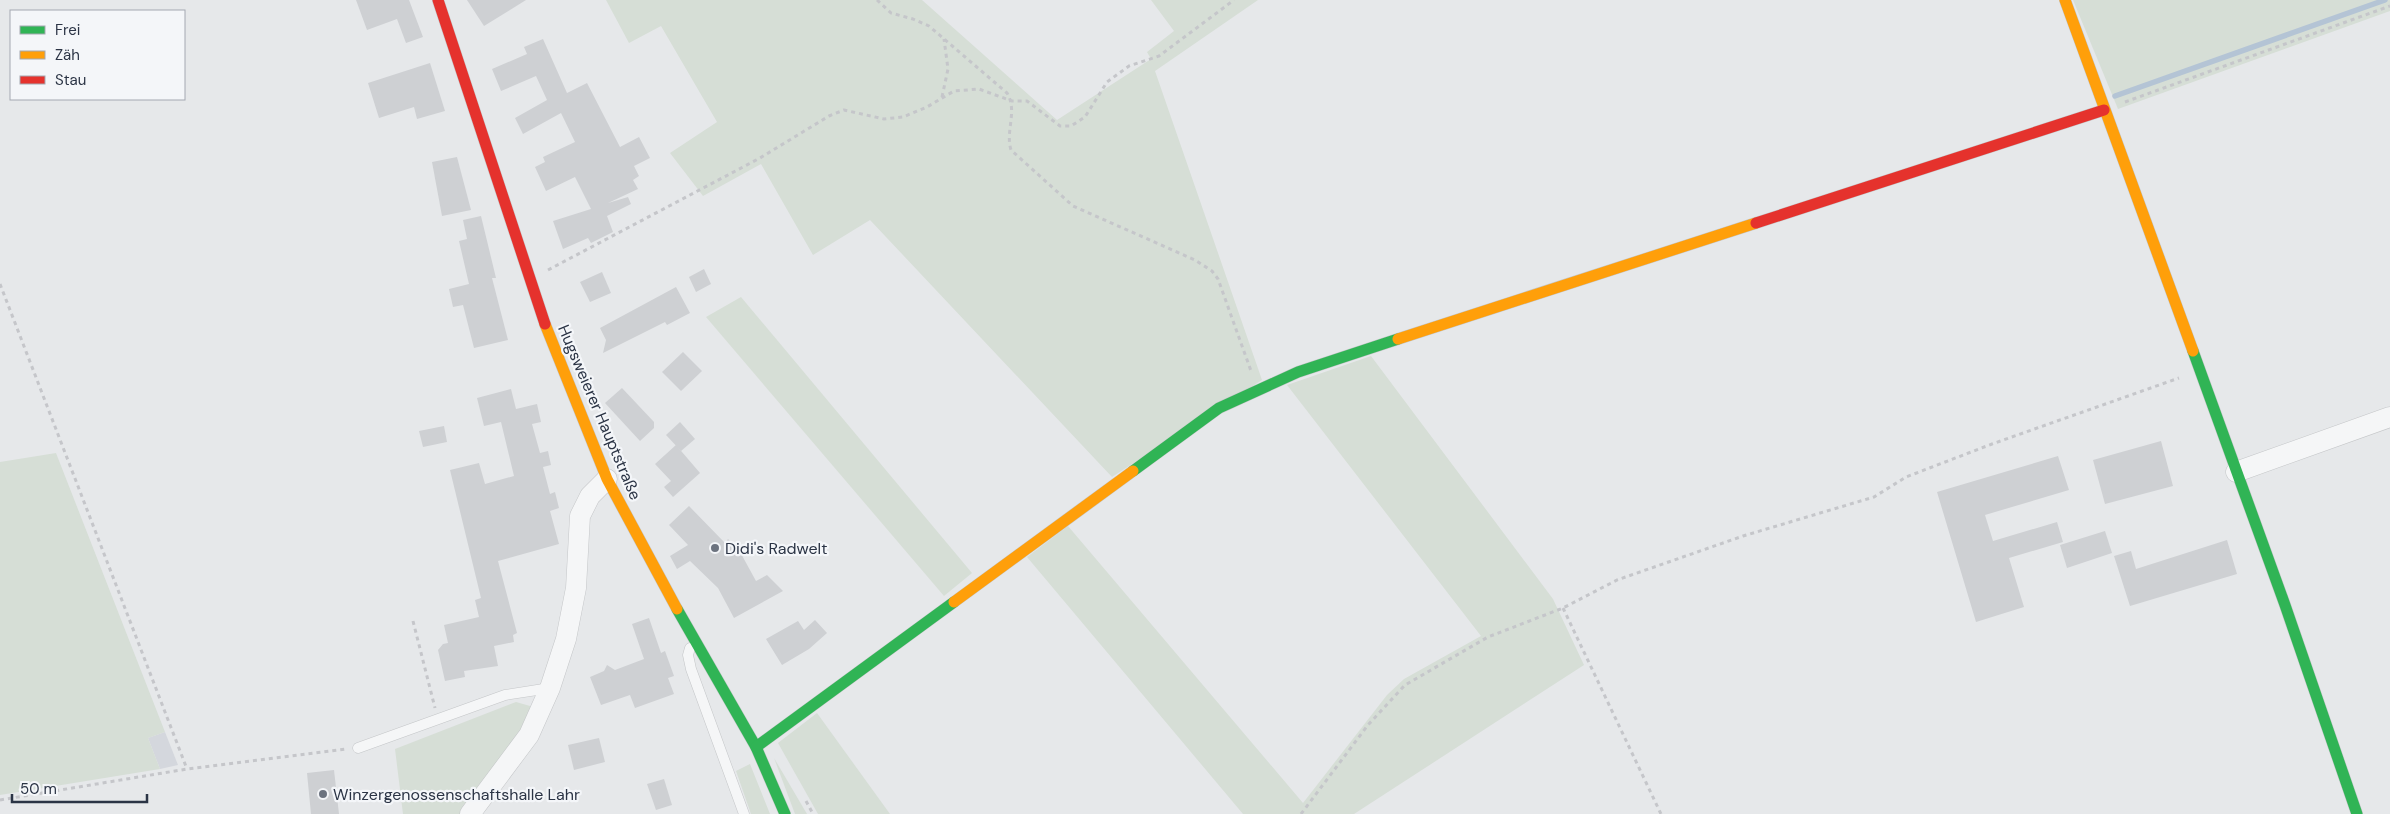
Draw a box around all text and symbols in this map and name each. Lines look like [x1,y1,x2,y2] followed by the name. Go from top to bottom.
[10,10,185,100] legend
[55,20,80,40] text: Frei
[55,45,80,65] text: Zäh
[55,70,86,90] text: Stau
[553,321,646,503] street label: Hugsweierer Hauptstraße
[725,538,827,559] place label: Didi's Radwelt
[709,542,721,554] marker: Didi's Radwelt
[12,772,148,804] scale bar
[20,779,57,799] text: 50 m
[333,784,580,805] place label: Winzergenossenschaftshalle Lahr
[317,788,329,800] marker: Winzergenossenschaftshalle Lahr

